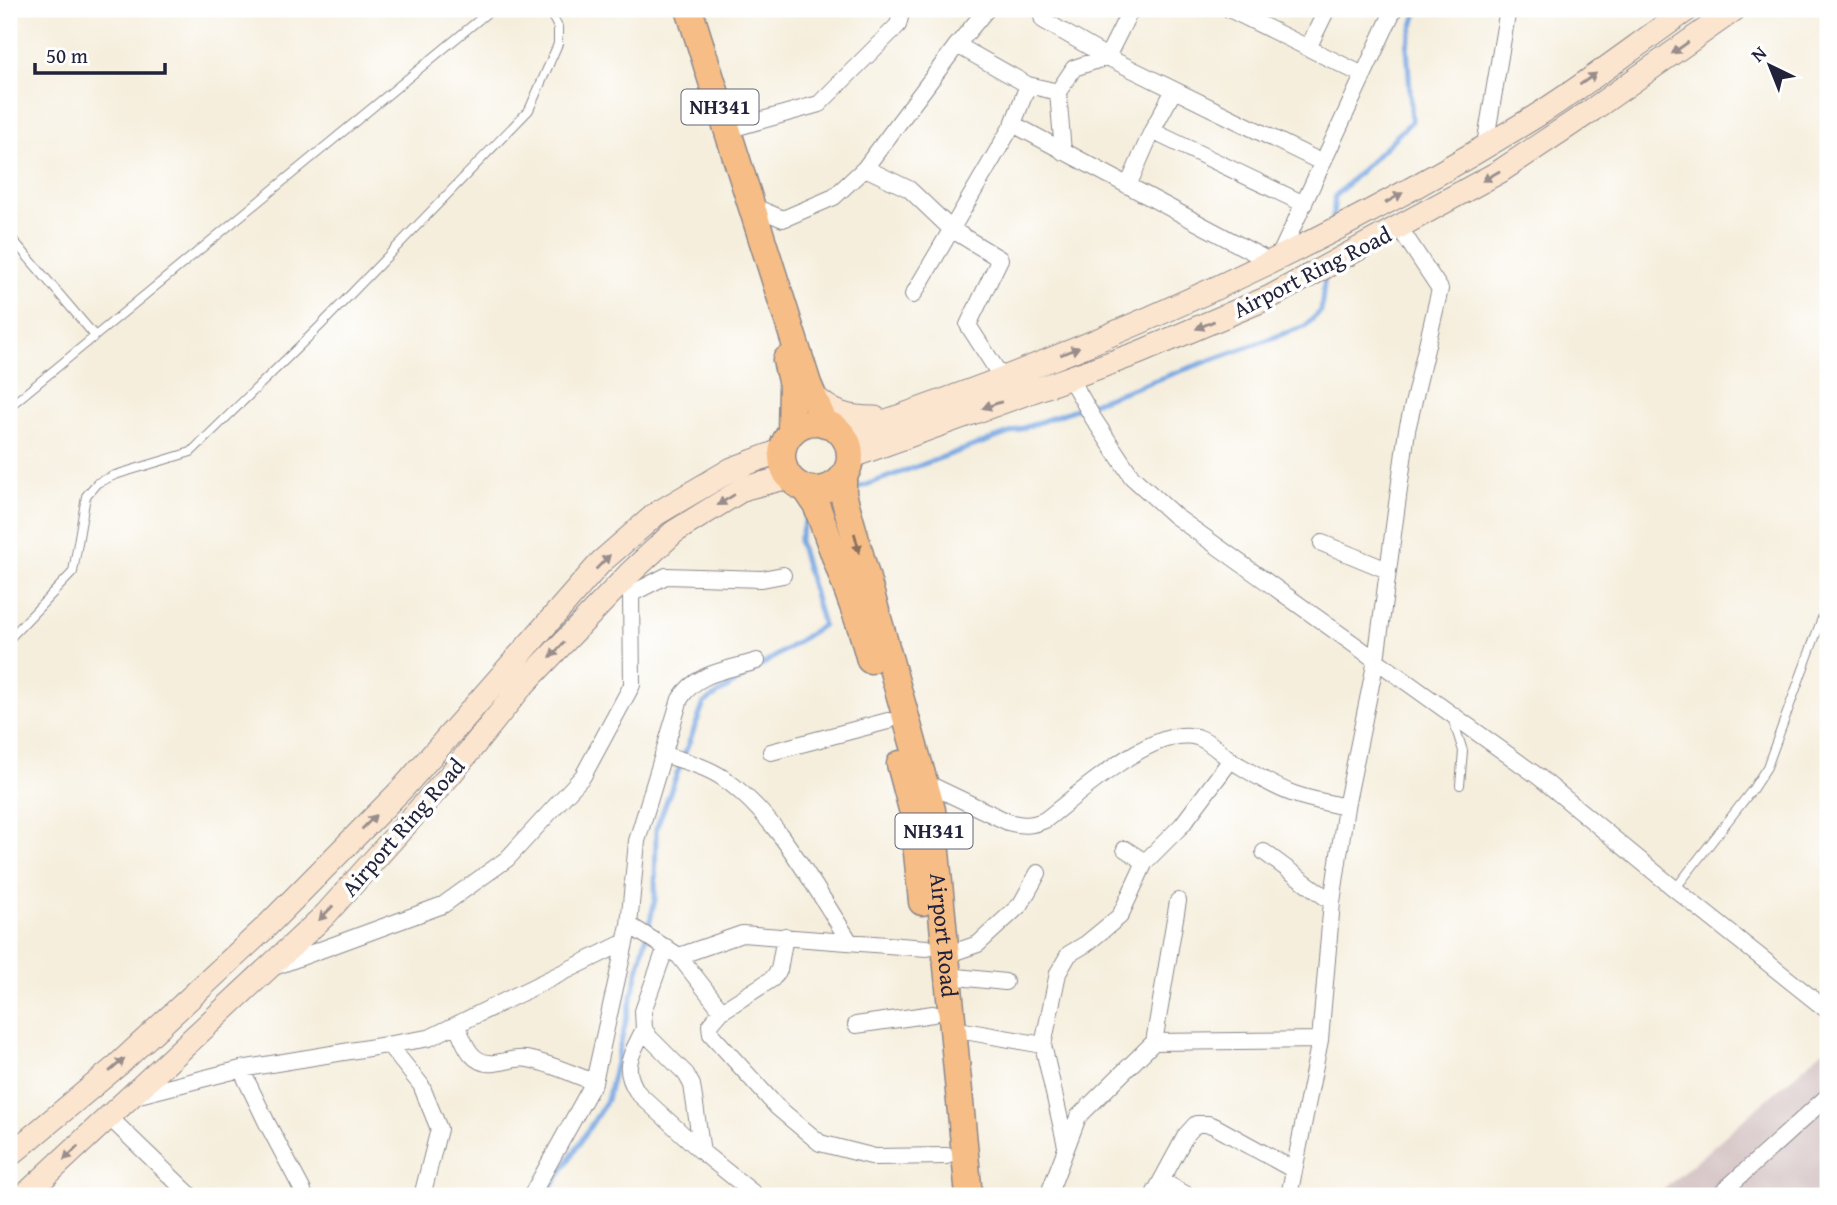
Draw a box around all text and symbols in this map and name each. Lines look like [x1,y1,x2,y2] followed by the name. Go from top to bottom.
[35,32,164,76] scale bar
[1736,32,1806,102] north arrow
[1744,39,1773,68] text: N
[46,40,88,71] text: 50 m
[1671,41,1689,55] one-way arrow
[1579,72,1597,86] one-way arrow
[682,90,758,124] road number: NH341
[1482,170,1501,182] one-way arrow
[1385,191,1404,204] one-way arrow
[1227,217,1397,326] street label: Airport Ring Road
[1194,319,1215,330] one-way arrow
[1059,346,1080,357] one-way arrow
[982,400,1003,411] one-way arrow
[716,494,735,507] one-way arrow
[852,532,863,554] one-way arrow
[594,553,611,570] one-way arrow
[549,641,565,658] one-way arrow
[333,750,473,903] street label: Airport Ring Road
[361,814,377,831] one-way arrow
[895,814,972,848] road number: NH341
[922,871,967,1000] street label: Airport Road
[318,904,334,921] one-way arrow
[108,1057,126,1073] one-way arrow
[63,1145,80,1161] one-way arrow

